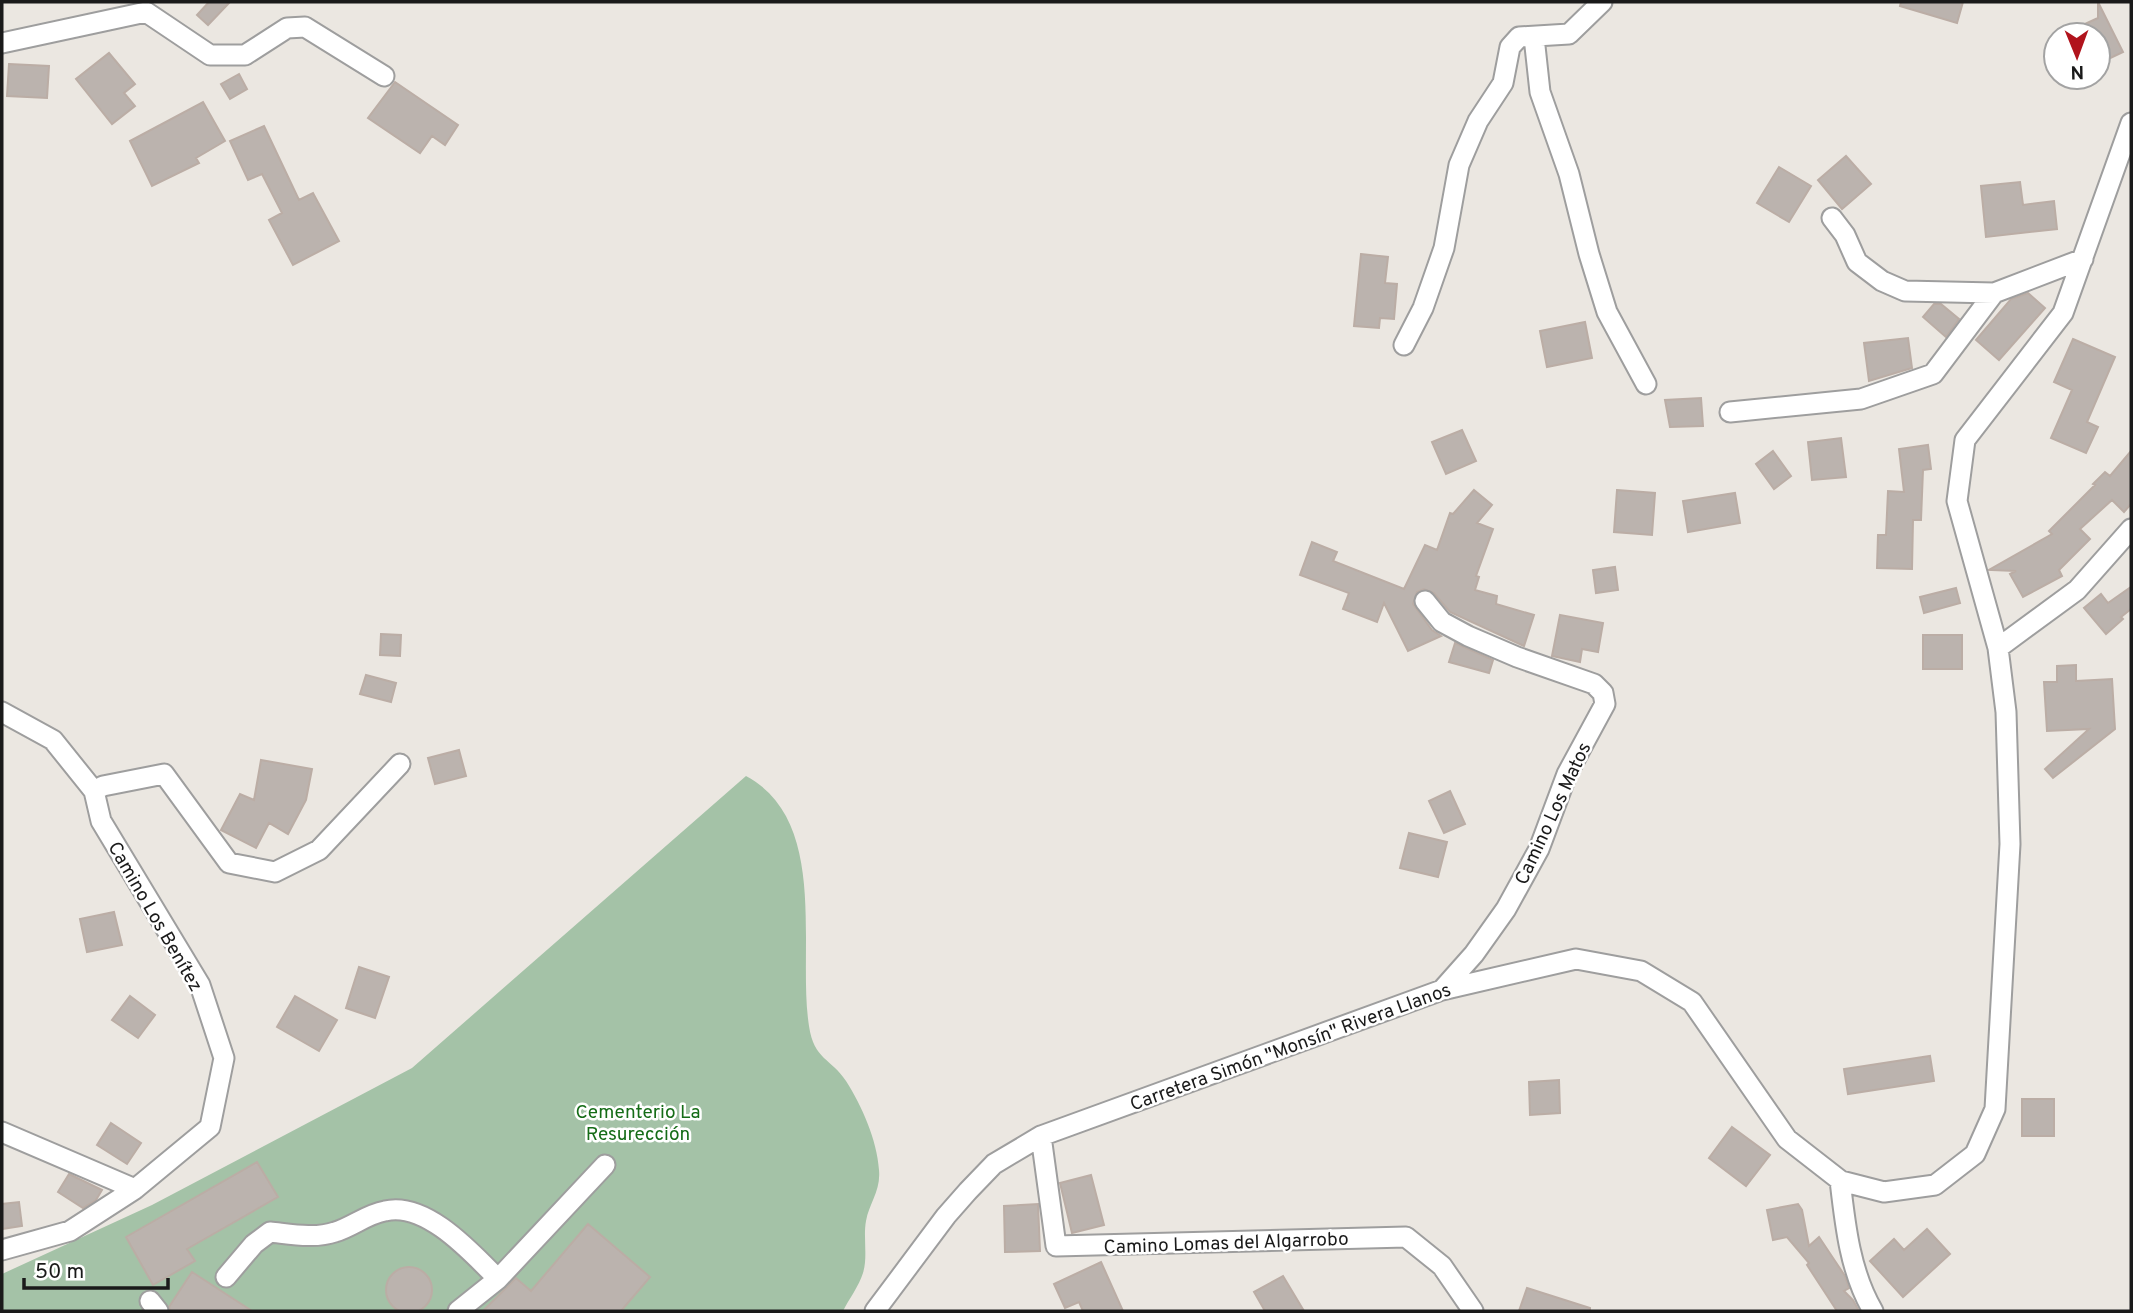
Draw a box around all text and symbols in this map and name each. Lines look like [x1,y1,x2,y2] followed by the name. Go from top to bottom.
[2042,21,2112,91] north arrow
[2070,59,2084,83] text: N
[1510,739,1597,889] street label: Camino Los Matos
[102,838,207,996] street label: Camino Los Benítez
[1127,978,1454,1117] street label: Carretera Simón "Monsín" Rivera Llanos
[575,1101,701,1147] park label: Cementerio La Resurección
[1103,1228,1349,1260] street label: Camino Lomas del Algarrobo
[24,1246,168,1290] scale bar
[35,1259,84,1286] text: 50 m

